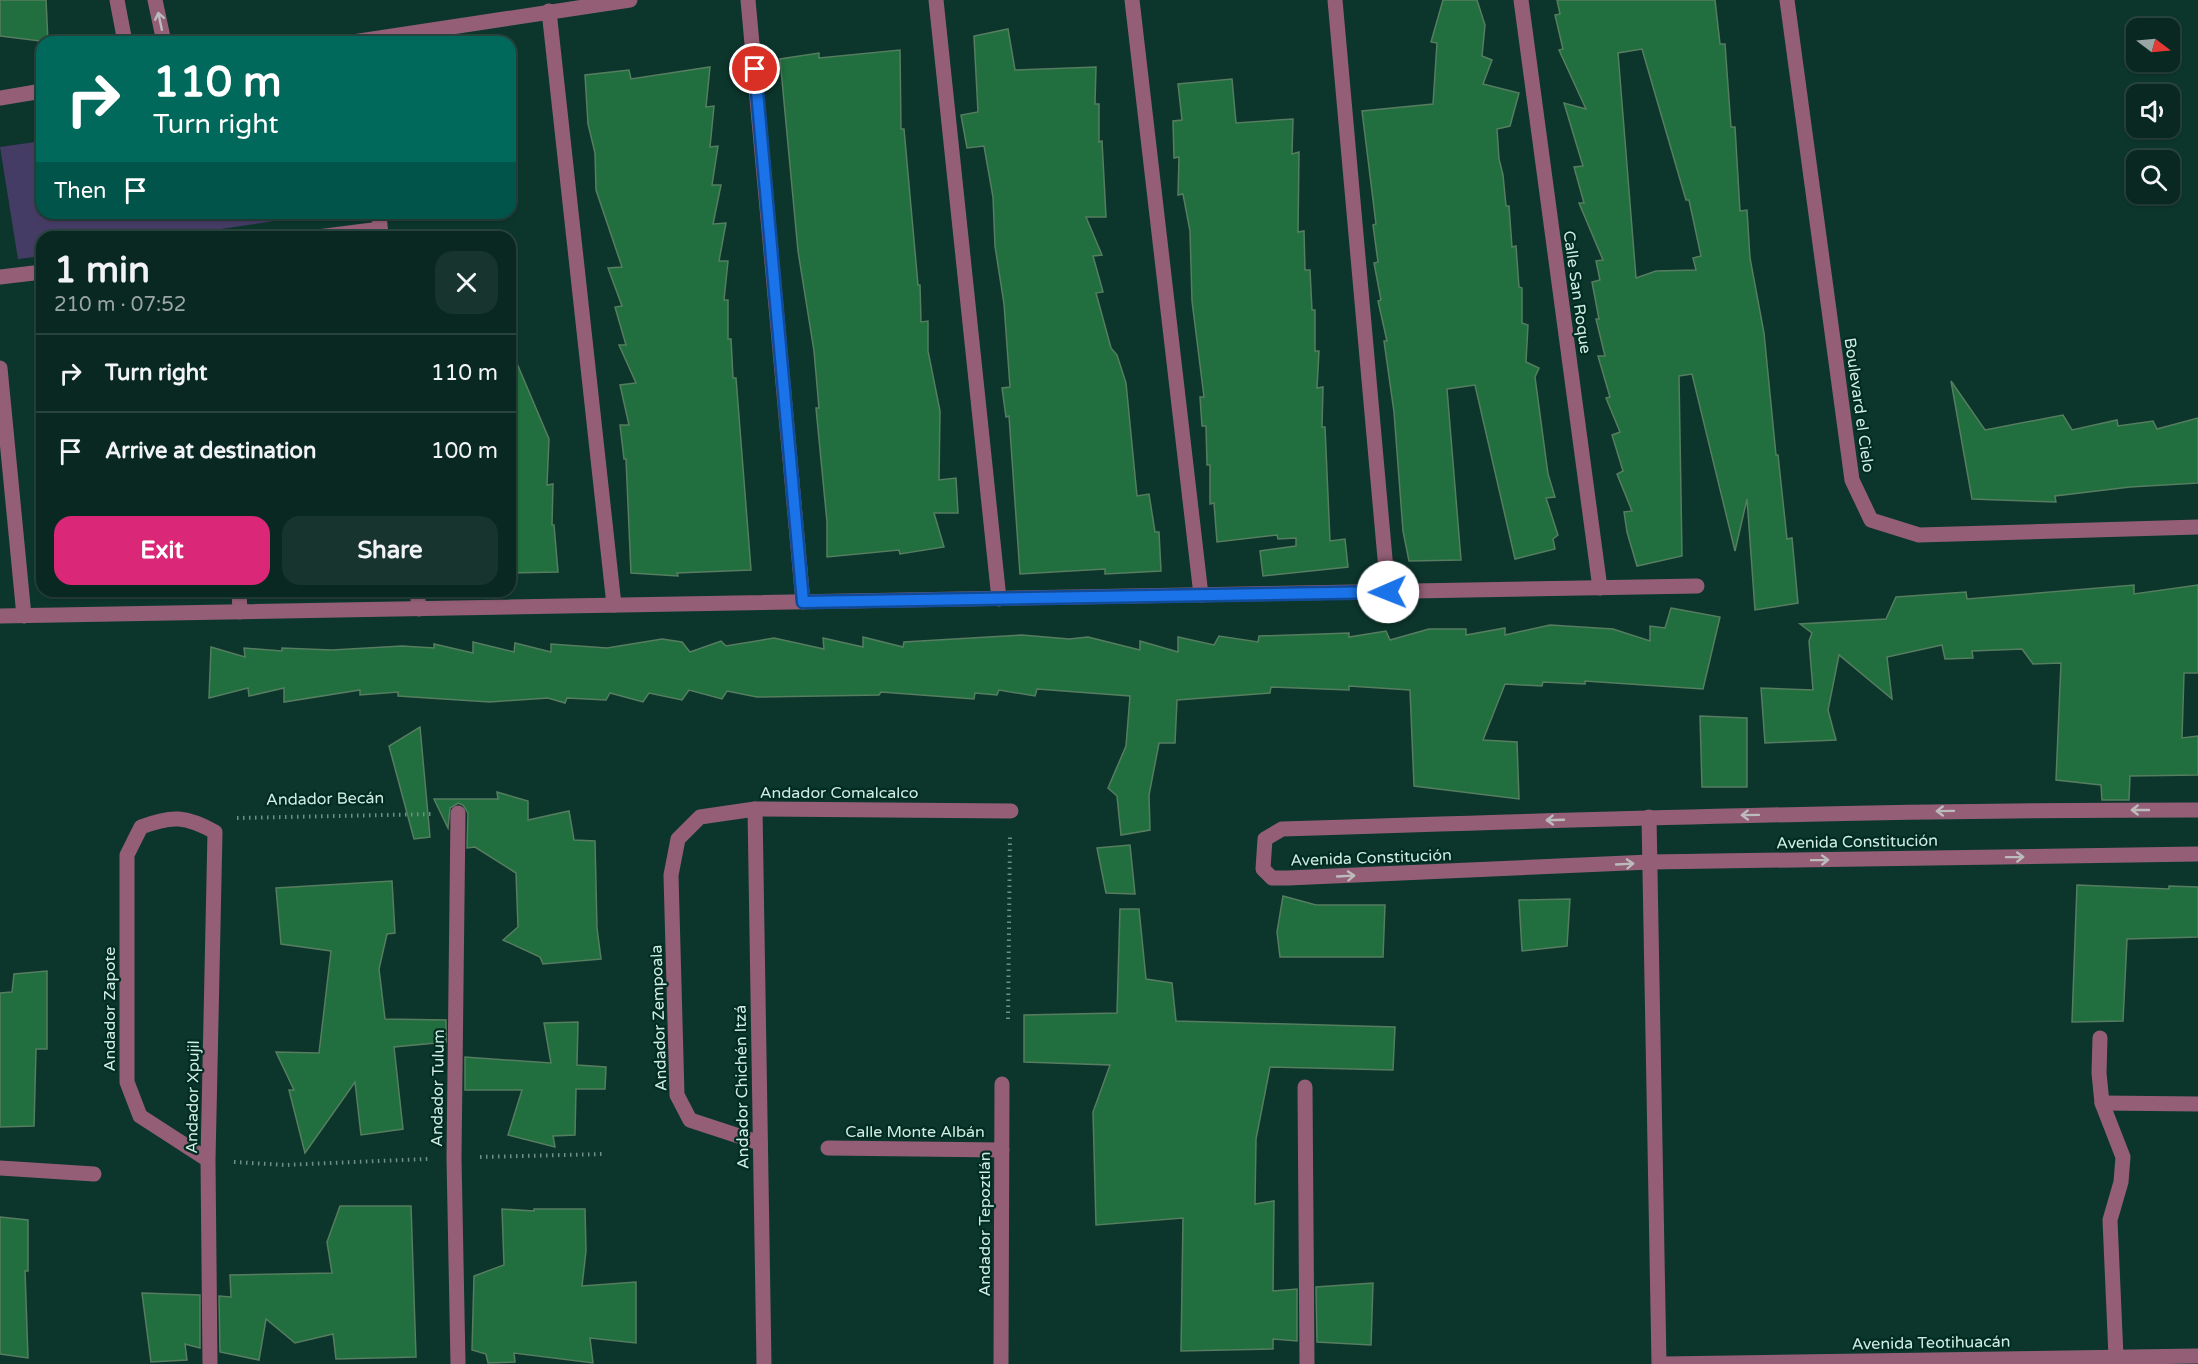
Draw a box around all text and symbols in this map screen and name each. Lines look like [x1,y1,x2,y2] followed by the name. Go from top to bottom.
[153,12,165,31] one-way arrow
[2126,18,2180,72] north arrow
[2126,18,2180,204] map controls
[729,43,780,94] pin
[738,52,771,85] icon: arrive
[153,57,282,108] text: 110 m
[54,60,132,138] icon: right
[2126,84,2180,138] button: sound
[153,108,279,141] text: Turn right
[2126,150,2180,204] button: search
[119,174,152,207] icon: arrive
[54,178,107,204] text: Then
[1558,229,1596,355] street label: Calle San Roque
[54,249,150,292] text: 1 min
[435,251,498,314] button: close
[54,293,186,317] text: 210 m · 07:52
[1840,336,1878,474] street label: Boulevard el Cielo
[54,357,87,390] icon: right
[105,360,207,386] text: Turn right
[431,360,498,386] text: 110 m
[54,435,87,468] icon: arrive
[105,438,316,464] text: Arrive at destination
[431,438,498,464] text: 100 m
[54,516,270,585] button: Exit
[282,516,498,585] button: Share
[1356,560,1420,624] position arrow
[760,783,918,803] street label: Andador Comalcalco
[266,788,384,810] street label: Andador Becán
[2130,804,2150,816] one-way arrow
[1935,805,1955,817] one-way arrow
[1740,809,1760,821] one-way arrow
[1545,815,1565,826] one-way arrow
[1776,831,1938,853] street label: Avenida Constitución
[1290,845,1452,871] street label: Avenida Constitución
[2004,851,2024,863] one-way arrow
[1809,854,1829,866] one-way arrow
[1614,858,1634,869] one-way arrow
[1336,870,1356,881] one-way arrow
[646,944,672,1092] street label: Andador Zempoala
[100,947,120,1071] street label: Andador Zapote
[731,1005,753,1169] street label: Andador Chichén Itzá
[427,1029,449,1147] street label: Andador Tulum
[182,1040,204,1154] street label: Andador Xpujil
[845,1122,985,1142] street label: Calle Monte Albán
[975,1151,995,1297] street label: Andador Tepoztlán
[1851,1332,2011,1354] street label: Avenida Teotihuacán

